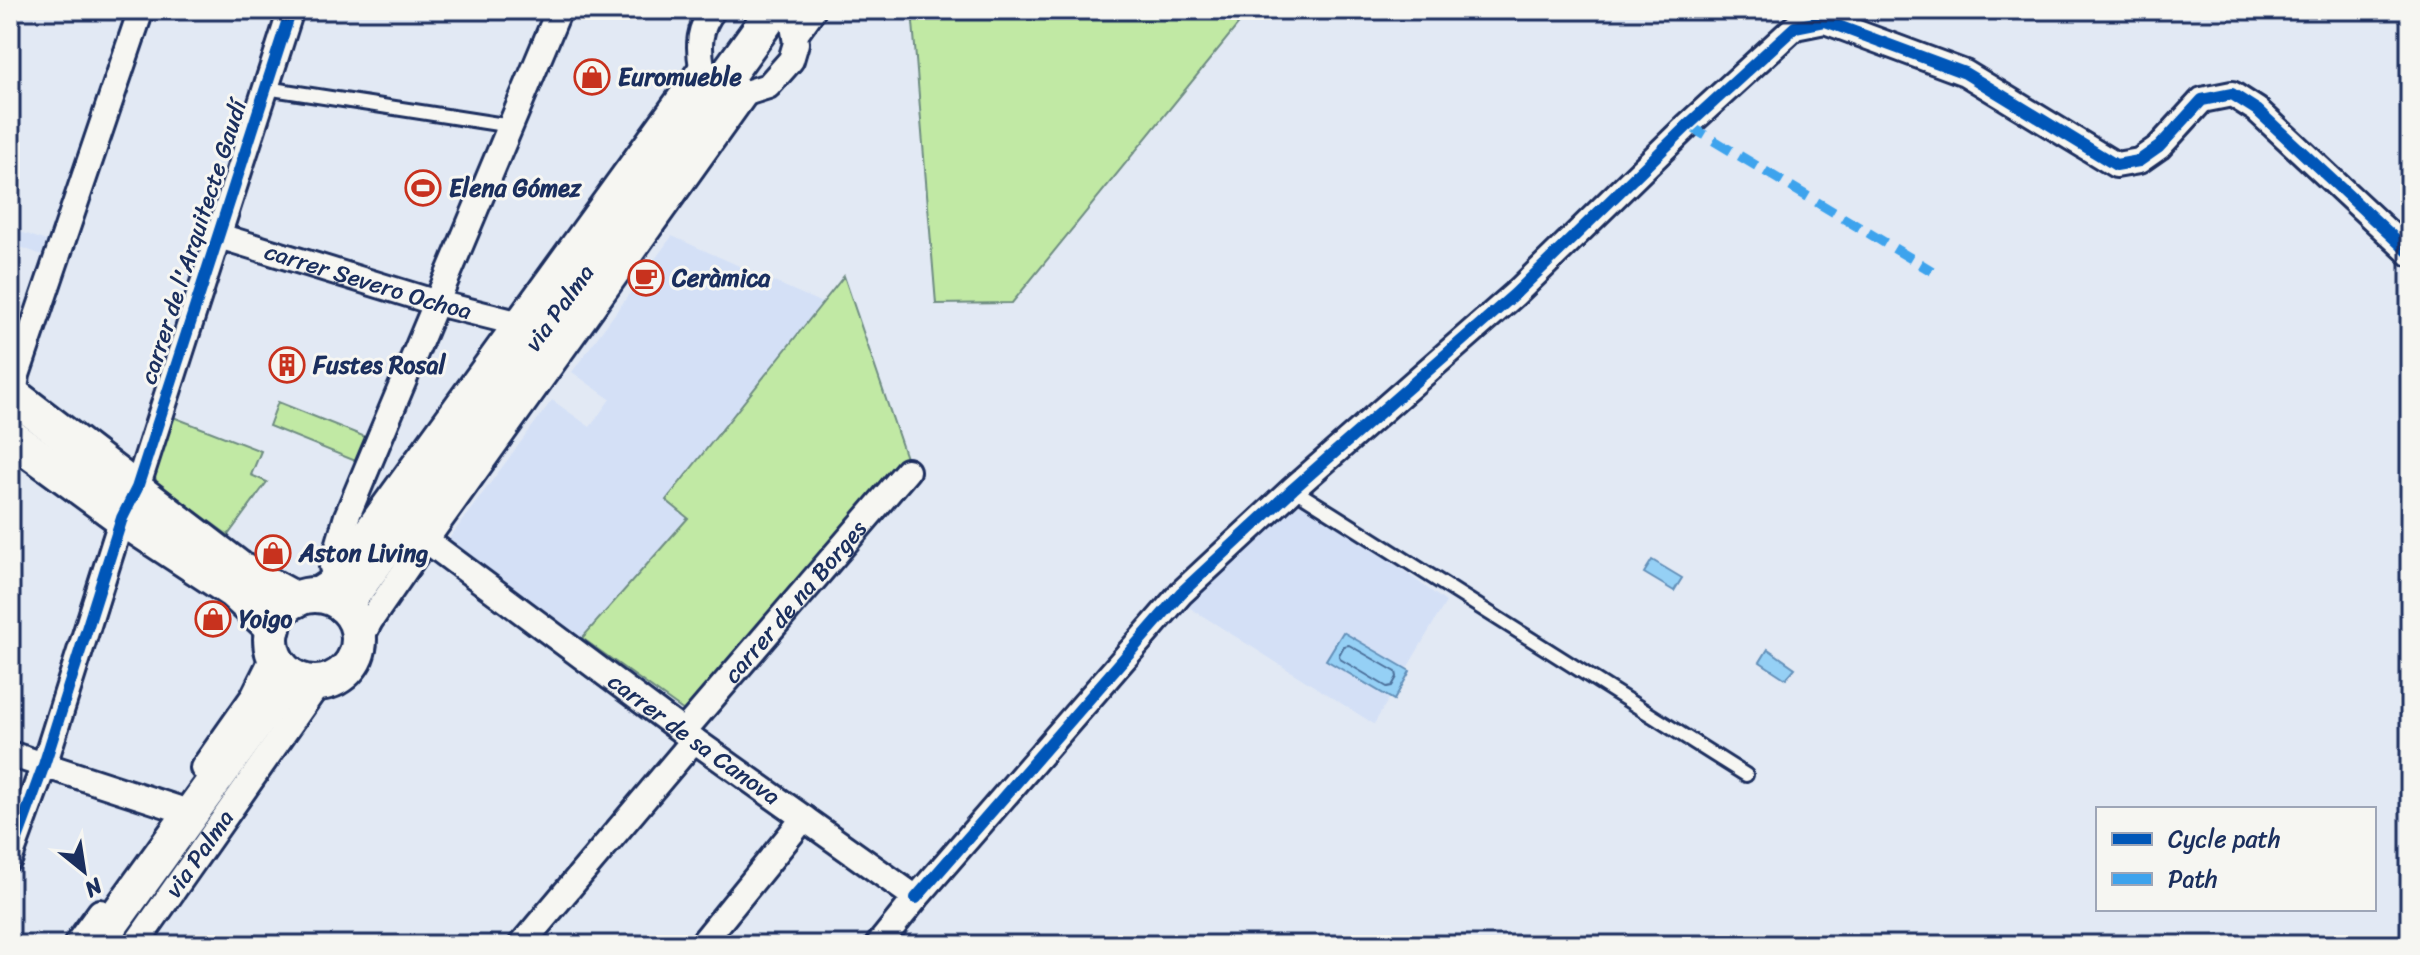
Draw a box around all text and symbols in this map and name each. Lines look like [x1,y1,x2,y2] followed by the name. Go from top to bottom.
[618,56,743,98] place label: Euromueble
[573,58,611,96] shop icon: Euromueble
[127,91,260,390] street label: carrer de l'Arquitecte Gaudí
[449,167,583,209] place label: Elena Gómez
[404,169,442,207] sports icon: Elena Gómez
[259,230,476,332] street label: carrer Severo Ochoa
[513,255,606,360] street label: via Palma
[671,257,771,299] place label: Ceràmica
[627,259,665,297] cafe icon: Ceràmica
[312,344,446,386] place label: Fustes Rosal
[268,346,306,384] building icon: Fustes Rosal
[712,510,878,693] street label: carrer de na Borges
[298,532,428,574] place label: Aston Living
[254,534,292,572] shop icon: Aston Living
[239,598,293,640] place label: Yoigo
[194,600,232,638] shop icon: Yoigo
[599,661,790,817] street label: carrer de sa Canova
[153,800,245,906] street label: via Palma
[2096,807,2376,911] legend
[2168,818,2281,860] text: Cycle path
[44,831,124,911] north arrow
[2168,858,2218,900] text: Path
[77,867,111,909] text: N

